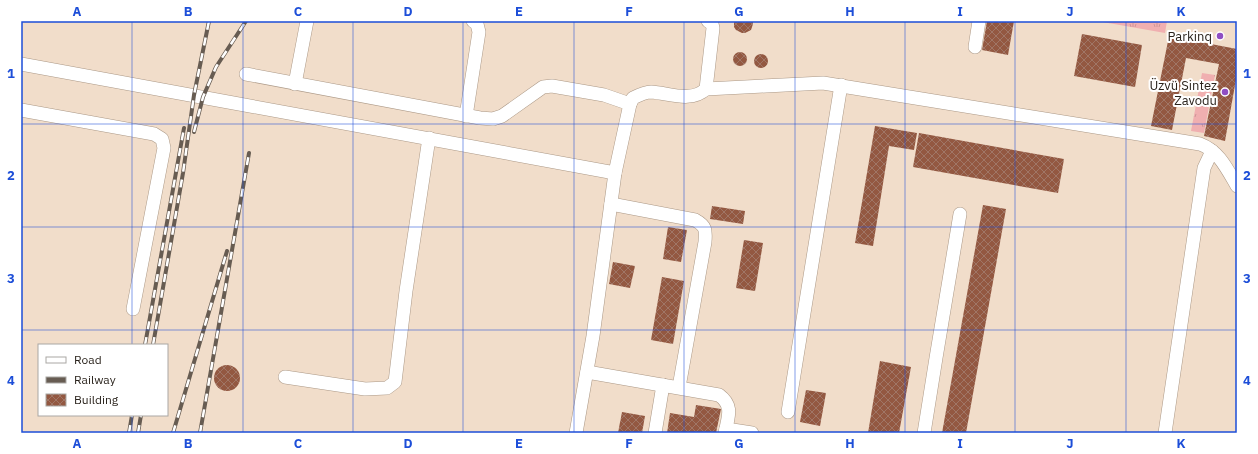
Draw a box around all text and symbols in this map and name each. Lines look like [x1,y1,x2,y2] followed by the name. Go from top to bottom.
[73,3,82,20] text: A
[184,3,193,20] text: B
[294,3,303,20] text: C
[403,3,413,20] text: D
[515,3,523,20] text: E
[625,3,633,20] text: F
[734,3,744,20] text: G
[845,3,855,20] text: H
[957,3,963,20] text: I
[1066,3,1074,20] text: J
[1176,3,1186,20] text: K
[1168,28,1212,45] place label: Parkinq
[1215,31,1225,41] marker: Parkinq
[7,65,15,82] text: 1
[1243,65,1251,82] text: 1
[1150,77,1217,109] place label: Üzvü Sintez Zavodu
[1220,87,1230,97] marker: Üzvü Sintez Zavodu
[7,167,15,184] text: 2
[1243,167,1251,184] text: 2
[7,270,15,287] text: 3
[1243,270,1251,287] text: 3
[38,344,168,416] legend
[74,352,102,367] text: Road
[7,372,15,389] text: 4
[74,372,116,387] text: Railway
[1243,372,1251,389] text: 4
[74,392,119,407] text: Building
[73,435,82,452] text: A
[184,435,193,452] text: B
[294,435,303,452] text: C
[403,435,413,452] text: D
[515,435,523,452] text: E
[625,435,633,452] text: F
[734,435,744,452] text: G
[845,435,855,452] text: H
[957,435,963,452] text: I
[1066,435,1074,452] text: J
[1176,435,1186,452] text: K

